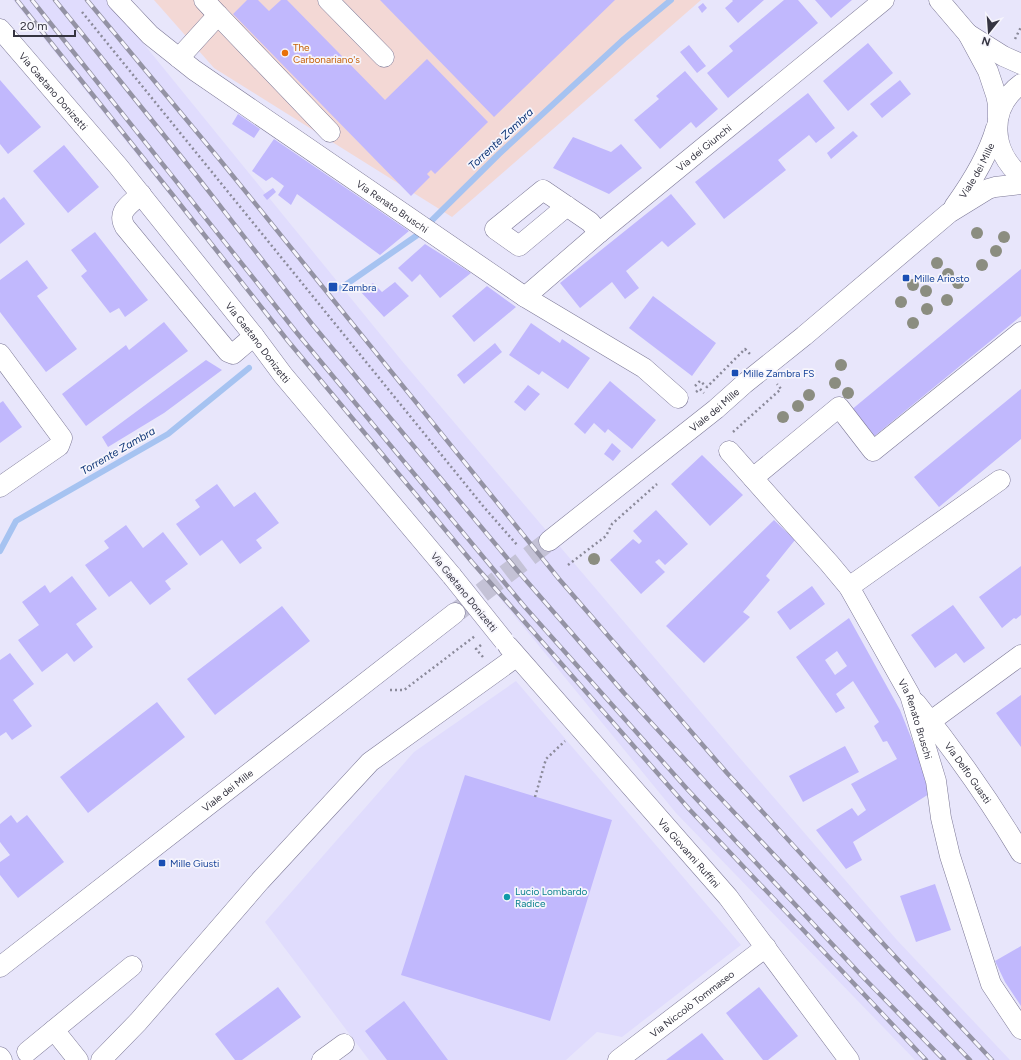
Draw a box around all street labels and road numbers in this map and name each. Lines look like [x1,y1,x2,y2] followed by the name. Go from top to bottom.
[16,49,91,133] street label: Via Gaetano Donizetti
[673,121,734,174] street label: Via dei Giunchi
[956,140,997,201] street label: Viale dei Mille
[354,177,431,235] street label: Via Renato Bruschi
[223,299,293,385] street label: Via Gaetano Donizetti
[686,385,742,434] street label: Viale dei Mille
[428,550,500,634] street label: Via Gaetano Donizetti
[896,676,936,761] street label: Via Renato Bruschi
[942,739,994,806] street label: Via Delfo Guasti
[199,766,256,814] street label: Viale dei Mille
[655,815,723,890] street label: Via Giovanni Ruffini
[647,967,737,1040] street label: Via Niccolò Tommaseo

